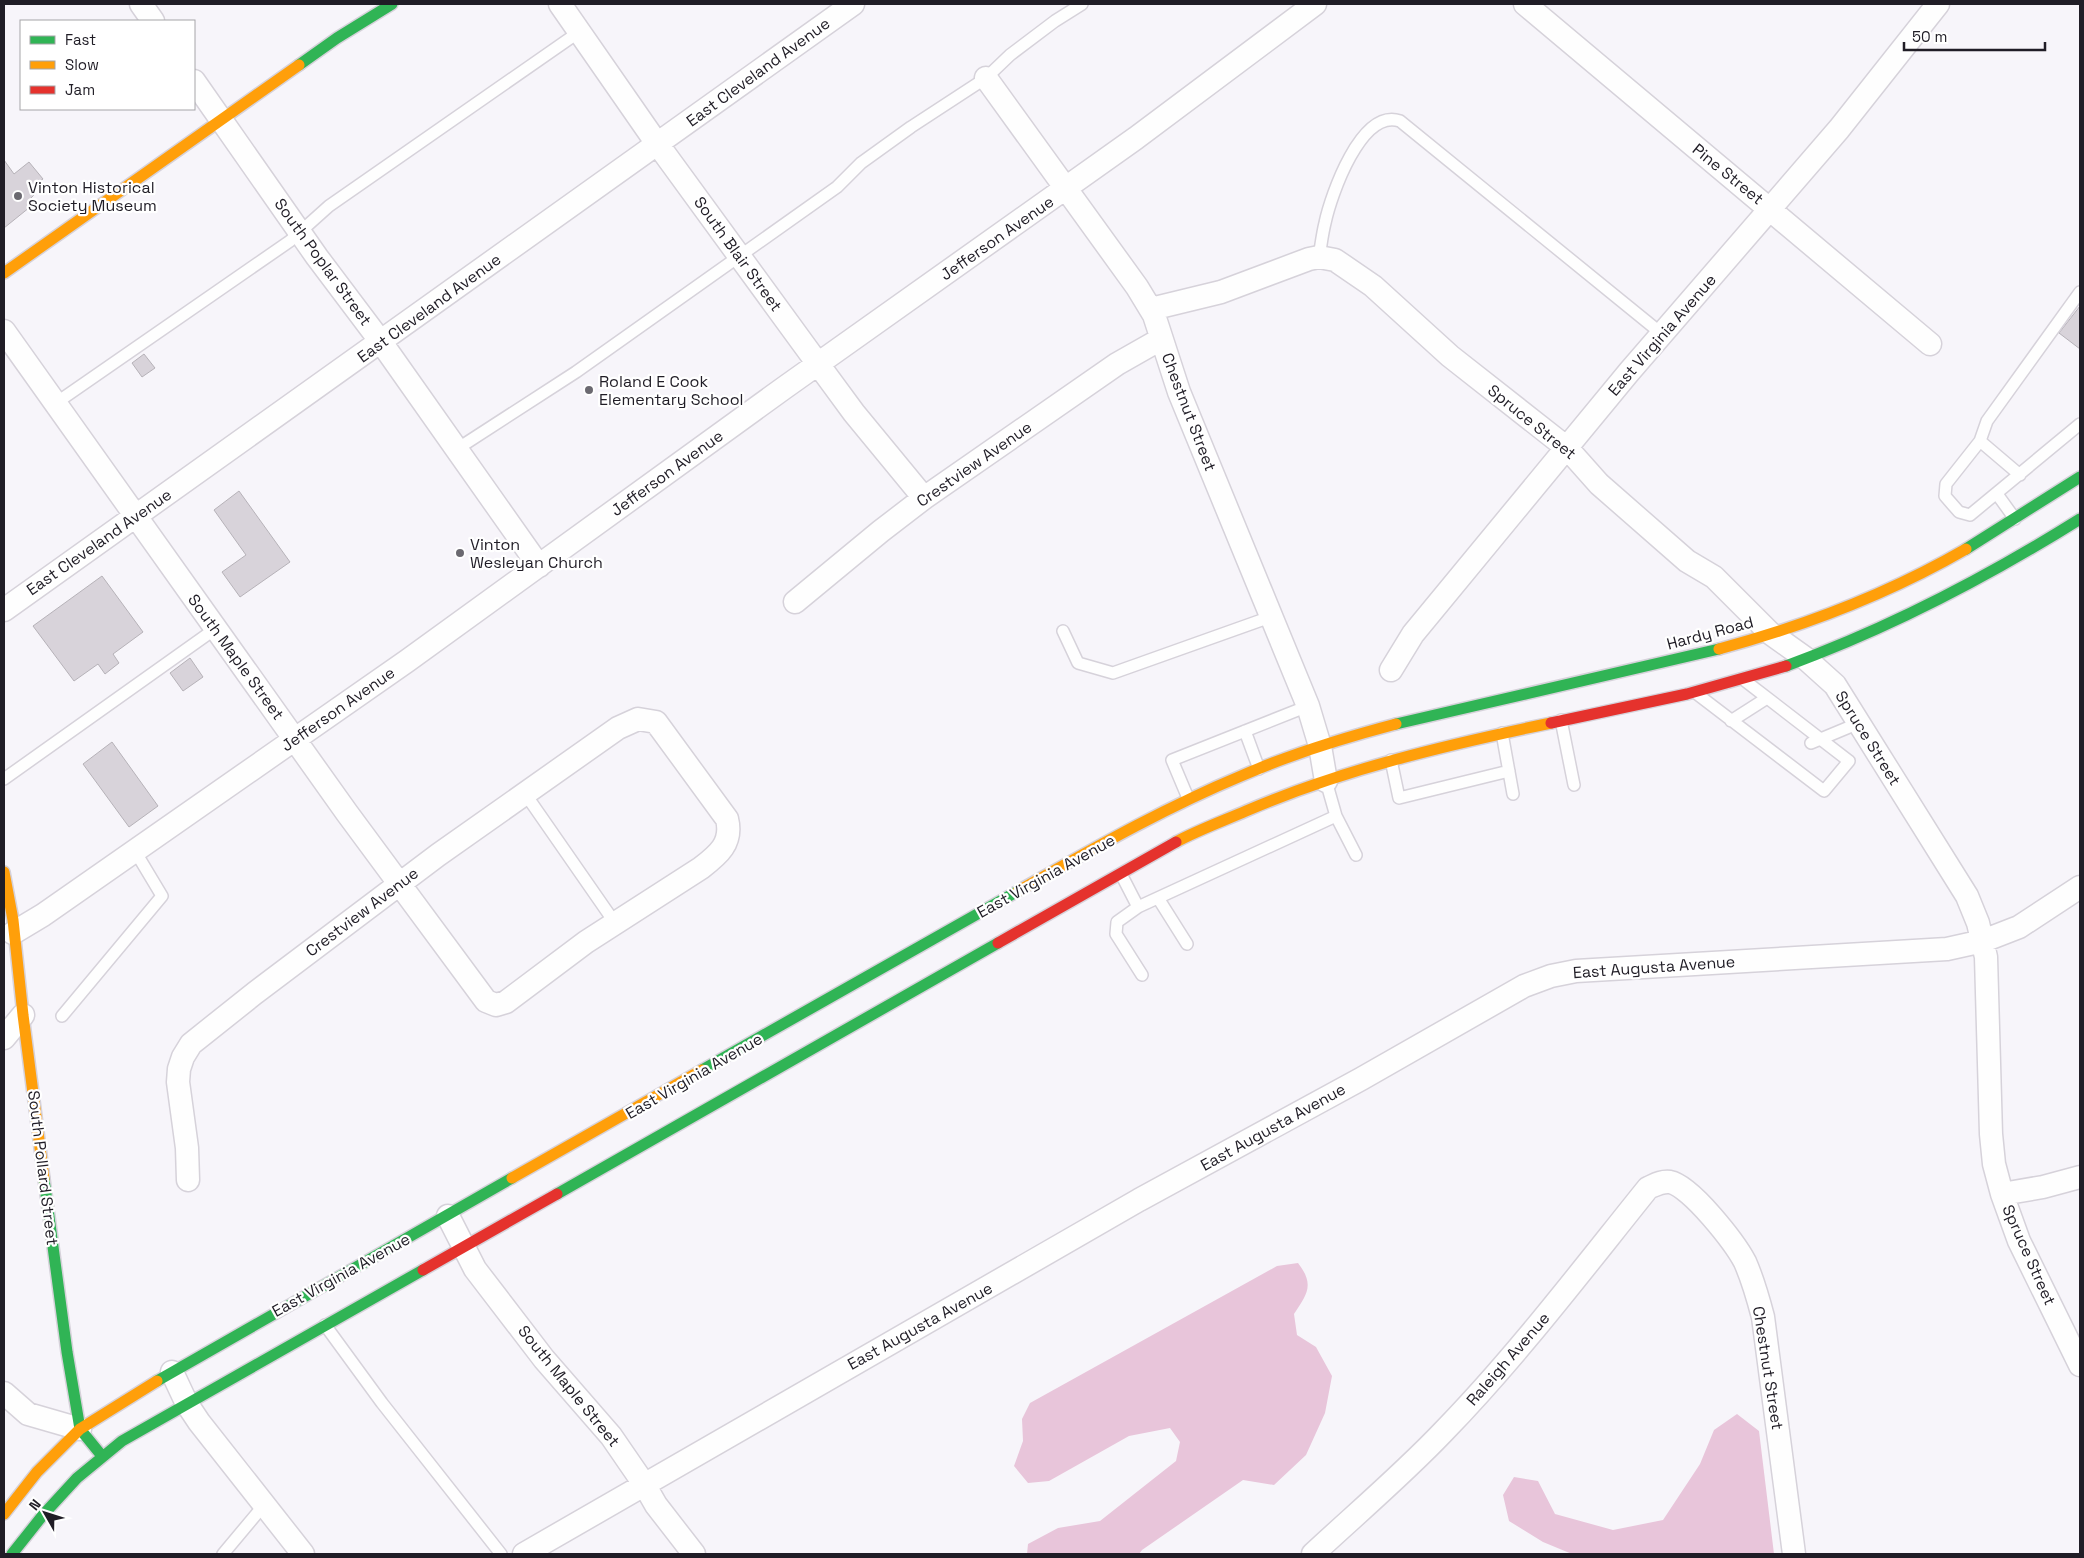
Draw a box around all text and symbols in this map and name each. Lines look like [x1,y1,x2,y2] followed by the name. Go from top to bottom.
[682,13,834,131] street label: East Cleveland Avenue
[20,20,195,110] legend
[1904,20,2045,52] scale bar
[1912,27,1947,46] text: 50 m
[65,30,96,49] text: Fast
[65,55,99,74] text: Slow
[65,80,95,99] text: Jam
[1688,139,1768,209] street label: Pine Street
[28,177,157,216] place label: Vinton Historical Society Museum
[12,190,24,202] marker: Vinton Historical Society Museum
[936,191,1058,285] street label: Jefferson Avenue
[689,192,787,316] street label: South Blair Street
[270,194,376,330] street label: South Poplar Street
[353,249,505,367] street label: East Cleveland Avenue
[1603,270,1721,400] street label: East Virginia Avenue
[1157,350,1221,474] street label: Chestnut Street
[599,371,744,410] place label: Roland E Cook Elementary School
[1483,380,1581,464] street label: Spruce Street
[583,384,595,396] marker: Roland E Cook Elementary School
[912,416,1036,512] street label: Crestview Avenue
[607,425,727,521] street label: Jefferson Avenue
[22,484,176,600] street label: East Cleveland Avenue
[470,534,603,573] place label: Vinton Wesleyan Church
[454,547,466,559] marker: Vinton Wesleyan Church
[183,590,289,724] street label: South Maple Street
[1664,611,1756,655] street label: Hardy Road
[277,662,399,756] street label: Jefferson Avenue
[1830,687,1906,789] street label: Spruce Street
[973,829,1119,923] street label: East Virginia Avenue
[301,863,423,961] street label: Crestview Avenue
[1572,951,1736,983] street label: East Augusta Avenue
[622,1028,766,1124] street label: East Virginia Avenue
[1197,1078,1349,1176] street label: East Augusta Avenue
[23,1089,63,1247] street label: South Pollard Street
[1997,1201,2061,1309] street label: Spruce Street
[268,1228,414,1322] street label: East Virginia Avenue
[844,1277,996,1375] street label: East Augusta Avenue
[1748,1305,1788,1431] street label: Chestnut Street
[1462,1308,1554,1410] street label: Raleigh Avenue
[513,1321,625,1451] street label: South Maple Street
[20,1488,70,1538] north arrow
[25,1496,45,1514] text: N

